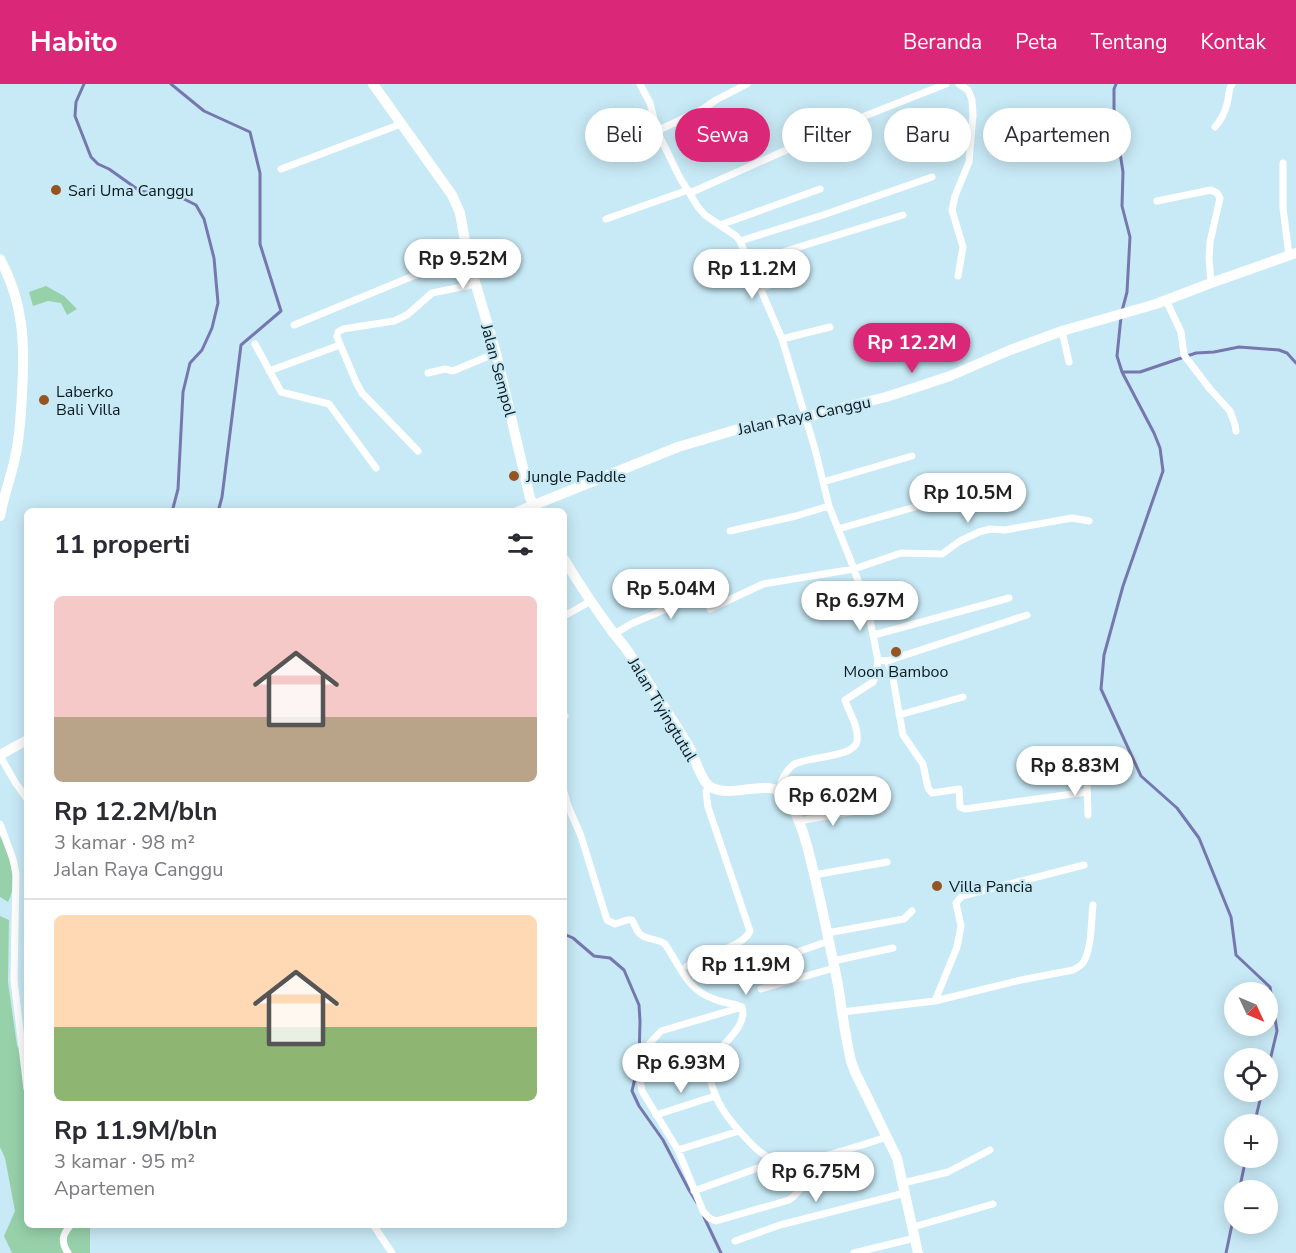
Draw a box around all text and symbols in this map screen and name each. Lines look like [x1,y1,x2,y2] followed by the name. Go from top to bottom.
[30,23,118,61] text: Habito
[903,28,982,56] text: Beranda
[1015,28,1058,56] text: Peta
[1091,28,1168,56] text: Tentang
[1201,28,1266,56] text: Kontak
[585,108,663,162] chip: Beli
[675,108,770,162] chip: Sewa
[782,108,872,162] chip: Filter
[884,108,971,162] chip: Baru
[983,108,1131,162] chip: Apartemen
[68,180,194,202] place label: Sari Uma Canggu
[49,183,63,197] marker: Sari Uma Canggu
[401,239,525,290] pin: Rp 9.52M
[418,245,508,272] text: Rp 9.52M
[690,249,814,300] pin: Rp 11.2M
[707,255,797,282] text: Rp 11.2M
[475,321,521,419] street label: Jalan Sempol
[850,323,974,374] pin: Rp 12.2M
[867,329,957,356] text: Rp 12.2M
[56,381,121,421] place label: Laberko Bali Villa
[735,391,873,441] street label: Jalan Raya Canggu
[37,393,51,407] marker: Laberko Bali Villa
[525,466,626,488] place label: Jungle Paddle
[507,469,521,483] marker: Jungle Paddle
[906,473,1030,524] pin: Rp 10.5M
[923,479,1013,506] text: Rp 10.5M
[54,527,190,562] text: 11 properti
[504,528,537,561] icon: filters
[609,569,733,620] pin: Rp 5.04M
[626,575,716,602] text: Rp 5.04M
[798,581,922,632] pin: Rp 6.97M
[815,587,905,614] text: Rp 6.97M
[242,635,350,743] icon: home
[889,645,903,659] marker: Moon Bamboo
[622,653,702,766] street label: Jalan Tiyingtutul
[844,661,948,683] place label: Moon Bamboo
[1013,746,1137,797] pin: Rp 8.83M
[1030,752,1120,779] text: Rp 8.83M
[771,776,895,827] pin: Rp 6.02M
[788,782,878,809] text: Rp 6.02M
[54,794,218,829] text: Rp 12.2M/bln
[54,829,195,856] text: 3 kamar · 98 m²
[54,856,224,883] text: Jalan Raya Canggu
[948,876,1033,898] place label: Villa Pancia
[930,879,944,893] marker: Villa Pancia
[684,945,808,996] pin: Rp 11.9M
[701,951,791,978] text: Rp 11.9M
[242,954,350,1062] icon: home
[1224,982,1278,1036] north arrow
[1224,982,1278,1234] map controls
[619,1043,743,1094] pin: Rp 6.93M
[1224,1048,1278,1102] button: locate
[636,1049,726,1076] text: Rp 6.93M
[54,1113,218,1148] text: Rp 11.9M/bln
[1224,1114,1278,1168] button: +
[54,1148,195,1175] text: 3 kamar · 95 m²
[754,1152,878,1203] pin: Rp 6.75M
[771,1158,861,1185] text: Rp 6.75M
[54,1175,155,1202] text: Apartemen
[1224,1180,1278,1234] button: −

